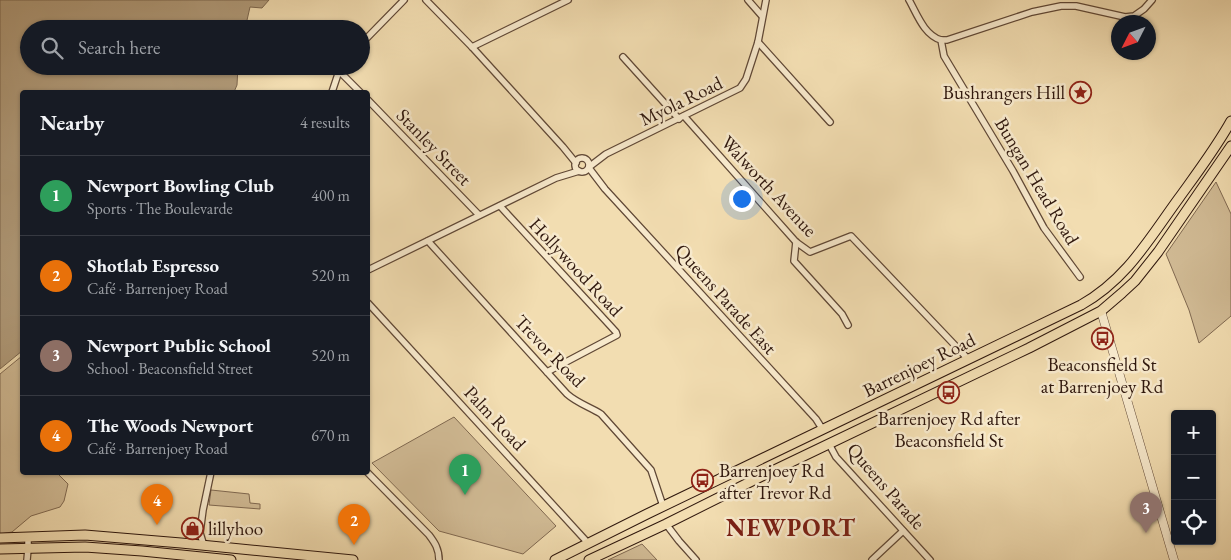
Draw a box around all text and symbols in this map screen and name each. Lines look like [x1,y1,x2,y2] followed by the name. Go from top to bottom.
[1111,15,1156,60] north arrow
[20,20,370,75] search box
[38,34,66,62] icon: search
[78,35,160,60] text: Search here
[636,70,727,132] street label: Myola Road
[943,80,1065,105] place label: Bushrangers Hill
[1069,80,1093,104] place icon: Bushrangers Hill
[391,103,477,191] street label: Stanley Street
[40,109,104,136] text: Nearby
[300,112,350,133] text: 4 results
[989,113,1085,250] street label: Bungan Head Road
[716,130,822,242] street label: Walworth Avenue
[87,173,274,198] text: Newport Bowling Club
[52,185,60,206] text: 1
[311,185,350,206] text: 400 m
[729,186,755,212] your location
[87,198,233,219] text: Sports · The Boulevarde
[524,212,629,322] street label: Hollywood Road
[670,238,782,360] street label: Queens Parade East
[87,253,219,278] text: Shotlab Espresso
[52,265,60,286] text: 2
[311,265,350,286] text: 520 m
[87,278,228,299] text: Café · Barrenjoey Road
[509,309,591,393] street label: Trevor Road
[1090,326,1114,350] bus stop icon: Beaconsfield St at Barrenjoey Rd
[859,327,980,403] street label: Barrenjoey Road
[87,333,271,358] text: Newport Public School
[52,345,60,366] text: 3
[311,345,350,366] text: 520 m
[1041,352,1164,399] place label: Beaconsfield St at Barrenjoey Rd
[87,358,253,379] text: School · Beaconsfield Street
[459,380,532,456] street label: Palm Road
[937,380,961,404] bus stop icon: Barrenjoey Rd after Beaconsfield St
[878,406,1021,453] place label: Barrenjoey Rd after Beaconsfield St
[1171,410,1216,545] map controls
[1171,410,1216,455] button: +
[87,413,253,438] text: The Woods Newport
[52,425,60,446] text: 4
[311,425,350,446] text: 670 m
[841,437,931,535] street label: Queens Parade
[87,438,228,459] text: Café · Barrenjoey Road
[449,454,481,495] pin: 1
[1171,455,1216,500] button: −
[719,458,832,505] place label: Barrenjoey Rd after Trevor Rd
[691,469,715,493] bus stop icon: Barrenjoey Rd after Trevor Rd
[141,484,173,525] pin: 4
[1130,492,1162,533] pin: 3
[1171,500,1216,545] button: locate
[338,504,370,545] pin: 2
[726,512,856,543] district label: NEWPORT
[180,516,204,540] shop icon: lillyhoo
[208,516,263,541] place label: lillyhoo

